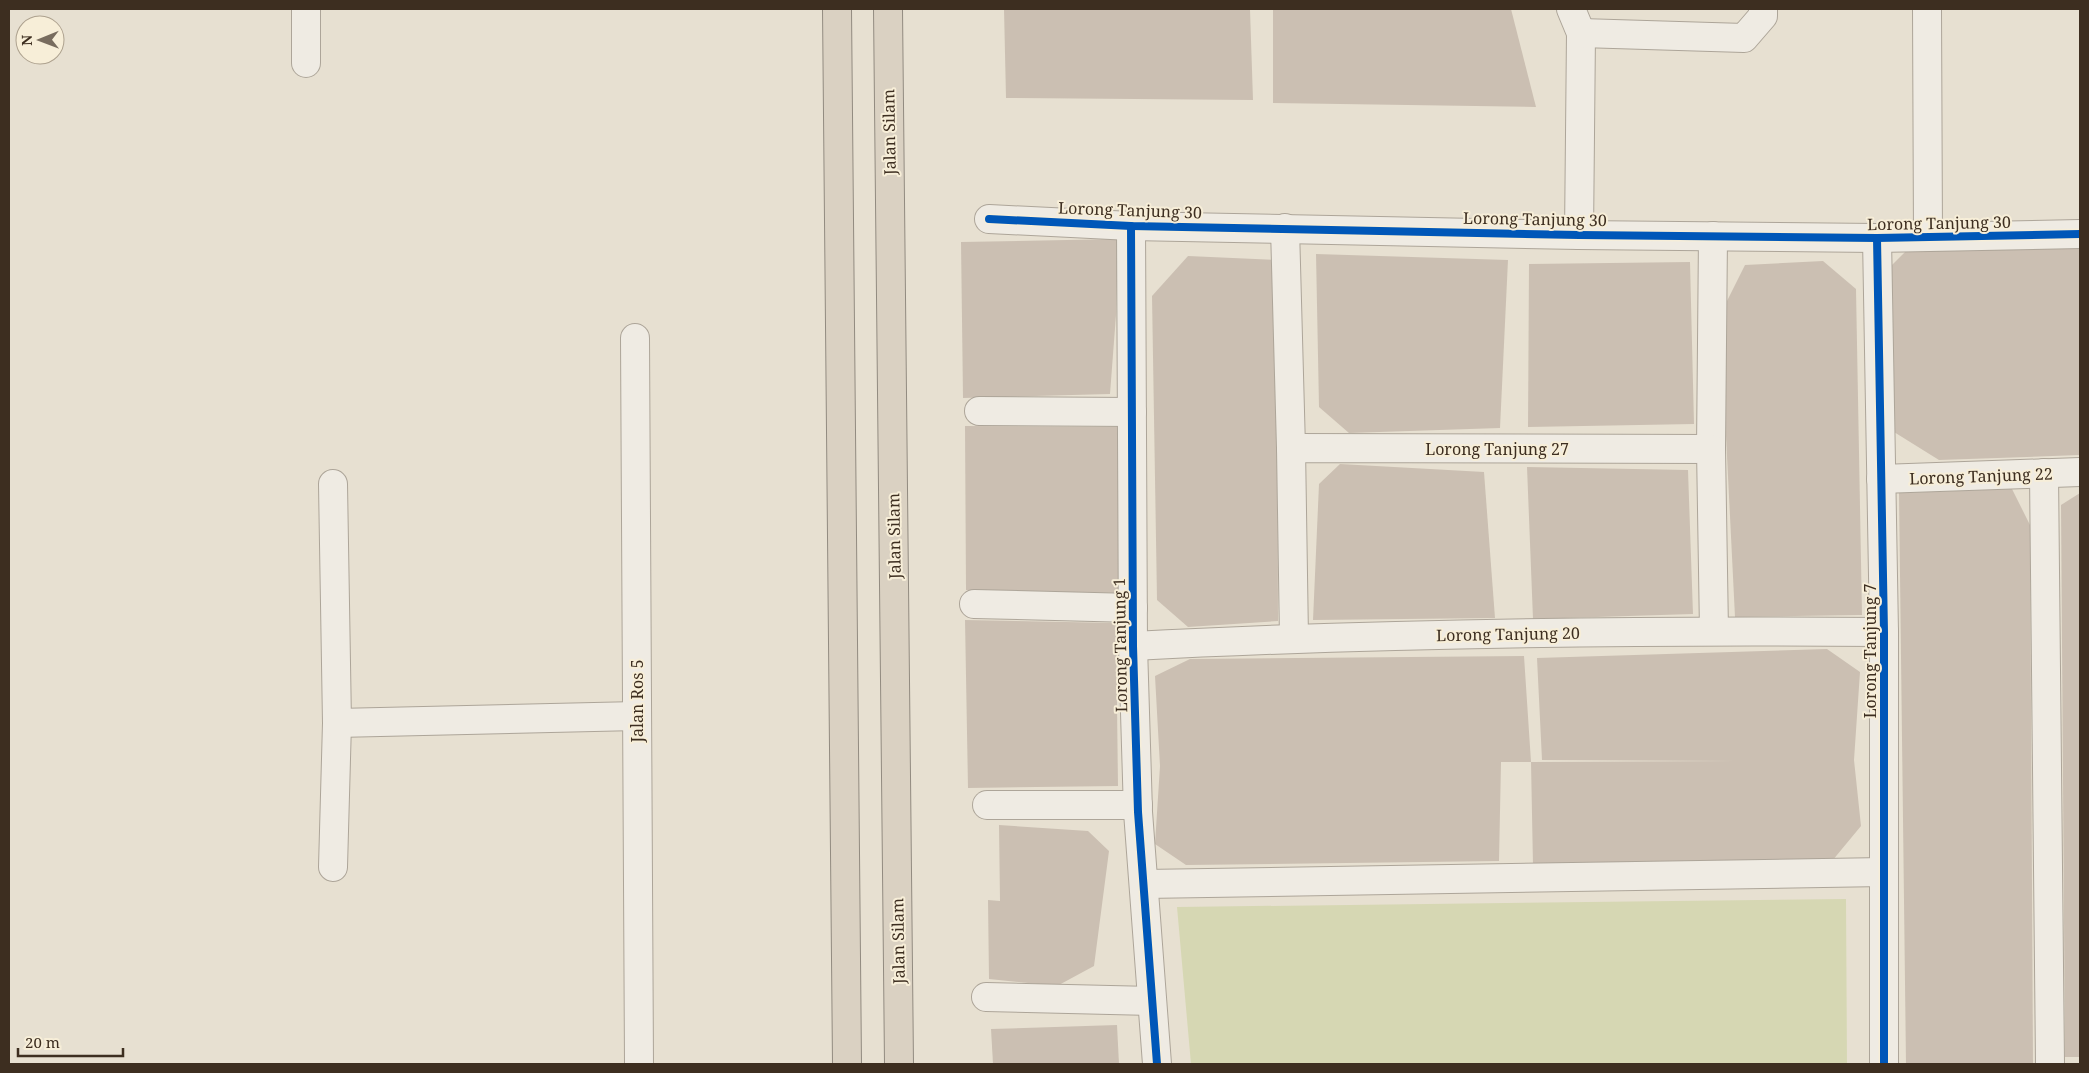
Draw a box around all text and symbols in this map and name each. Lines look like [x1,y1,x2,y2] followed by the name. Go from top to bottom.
[15,15,65,65] north arrow
[17,35,36,46] text: N
[877,89,901,176] street label: Jalan Silam
[1058,196,1202,224] street label: Lorong Tanjung 30
[1463,207,1607,231] street label: Lorong Tanjung 30
[1867,211,2011,235] street label: Lorong Tanjung 30
[1425,438,1569,460] street label: Lorong Tanjung 27
[1909,462,2053,490] street label: Lorong Tanjung 22
[882,493,906,580] street label: Jalan Silam
[1108,577,1132,713] street label: Lorong Tanjung 1
[1859,584,1881,718] street label: Lorong Tanjung 7
[1436,622,1580,646] street label: Lorong Tanjung 20
[626,659,648,744] street label: Jalan Ros 5
[886,898,910,985] street label: Jalan Silam
[18,1026,122,1058] scale bar
[25,1032,60,1052] text: 20 m

